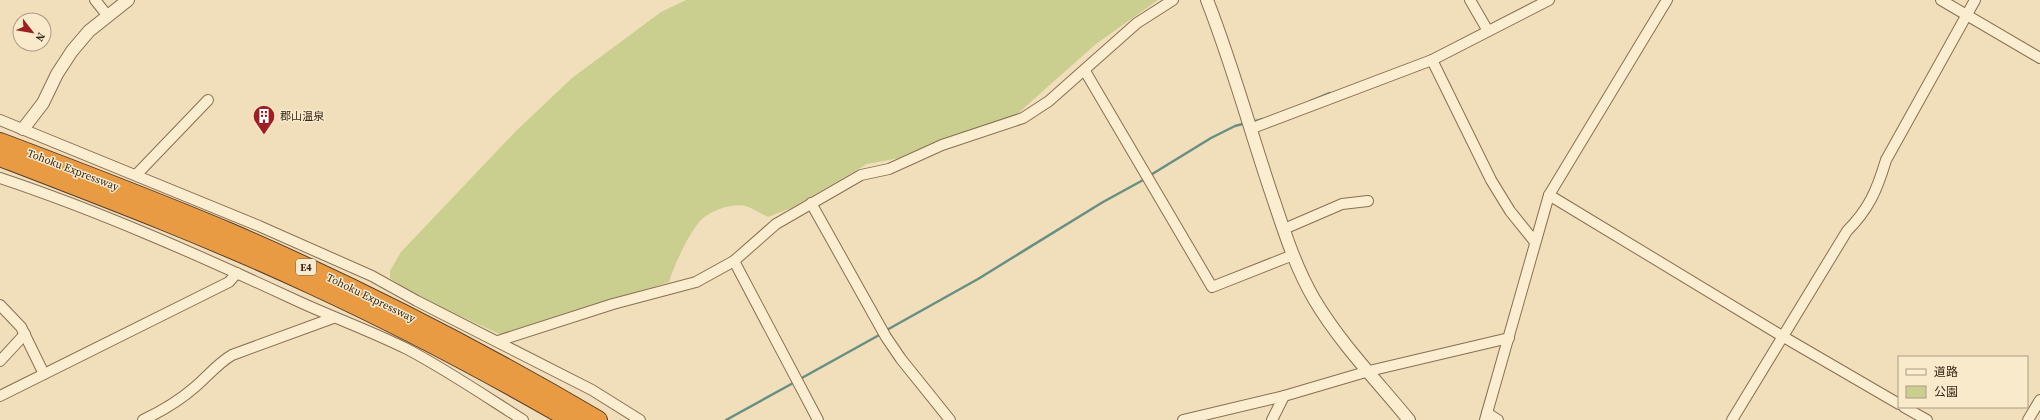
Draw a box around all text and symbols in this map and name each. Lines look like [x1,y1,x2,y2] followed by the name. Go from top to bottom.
[12,12,52,52] north arrow
[32,30,49,44] text: N
[251,103,277,136] building icon: 郡山温泉
[280,109,325,124] place label: 郡山温泉
[25,146,121,195] street label: Tohoku Expressway
[296,259,316,275] road number: E4
[324,270,418,326] street label: Tohoku Expressway
[1898,356,2028,408] legend
[1934,364,1958,380] text: 道路
[1934,384,1958,400] text: 公園

